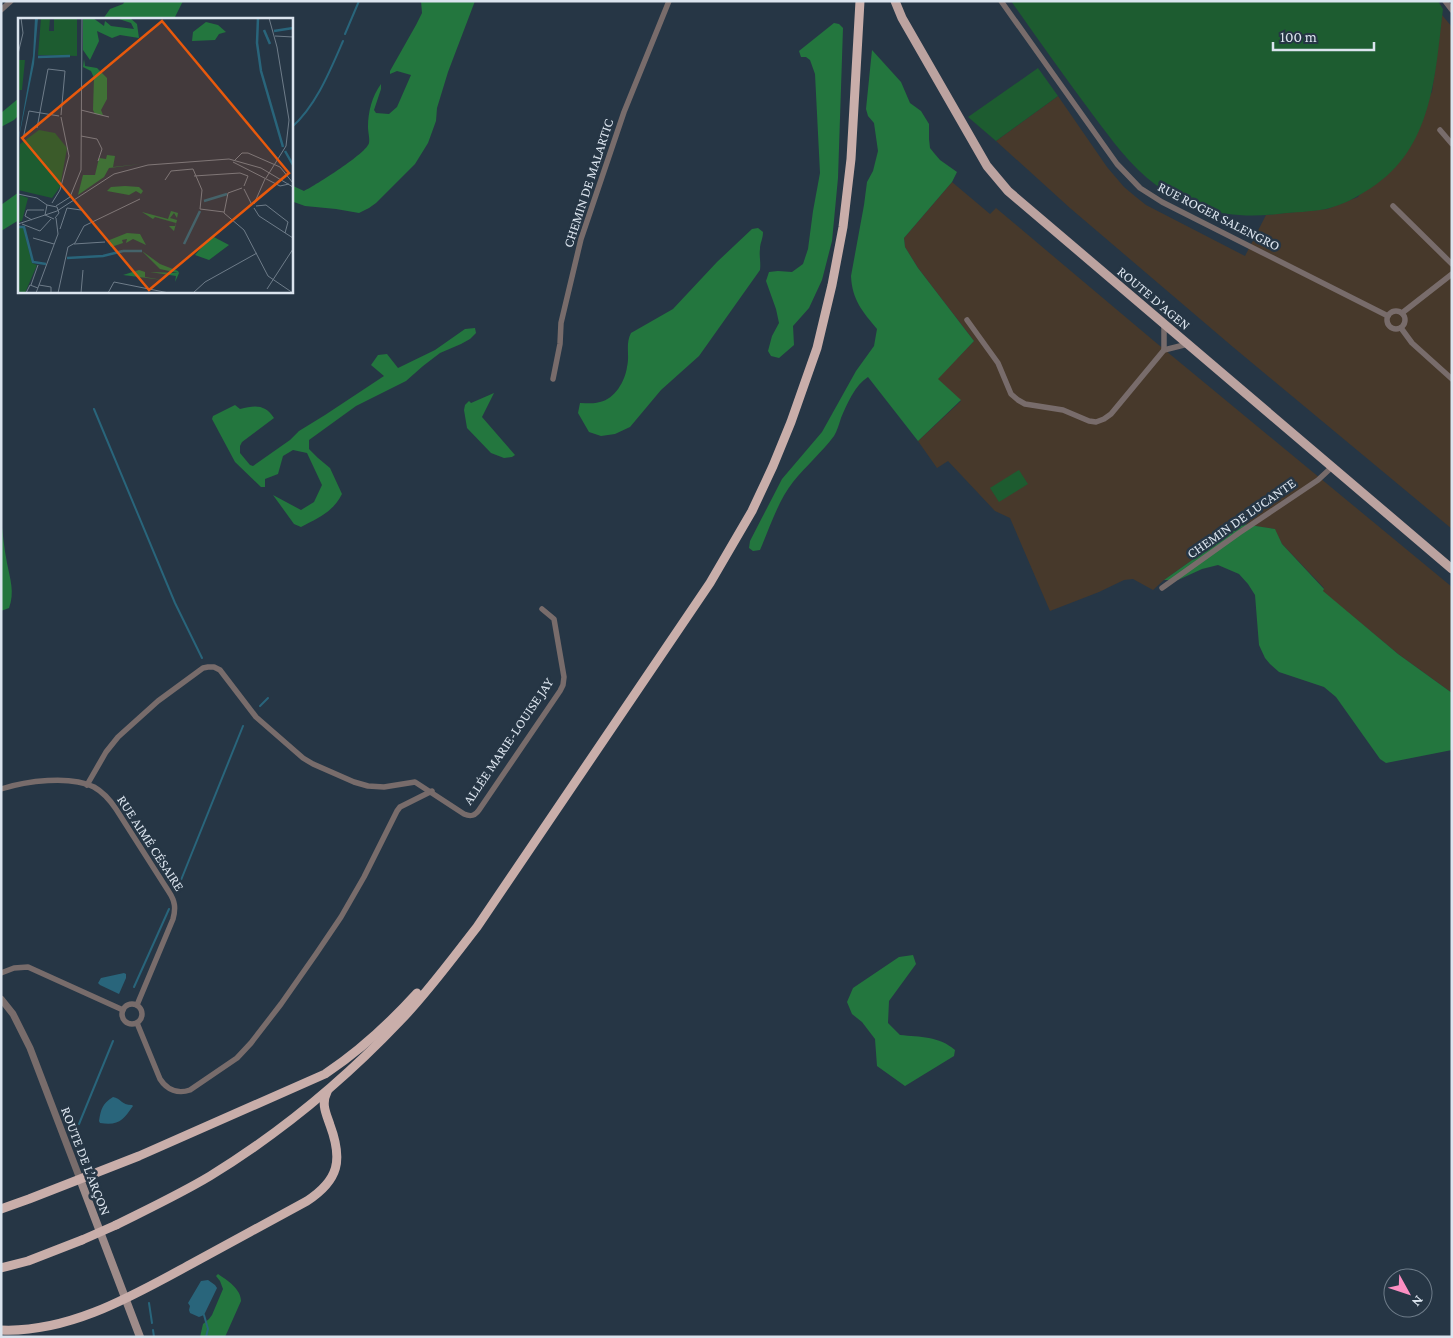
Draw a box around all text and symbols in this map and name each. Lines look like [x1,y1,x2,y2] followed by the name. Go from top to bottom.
[18,18,292,292] inset map
[1273,20,1374,52] scale bar
[1280,29,1317,45] text: 100 m
[560,117,616,249] street label: CHEMIN DE MALARTIC
[1155,178,1283,254] street label: RUE ROGER SALENGRO
[1114,263,1194,333] street label: ROUTE D'AGEN
[1184,474,1299,561] street label: CHEMIN DE LUCANTE
[460,674,557,807] street label: ALLÉE MARIE-LOUISE JAY
[114,792,188,894] street label: RUE AIMÉ CÉSAIRE
[58,1104,114,1218] street label: ROUTE DE L’ARÇON
[1383,1268,1433,1318] north arrow
[1408,1293,1427,1311] text: N

